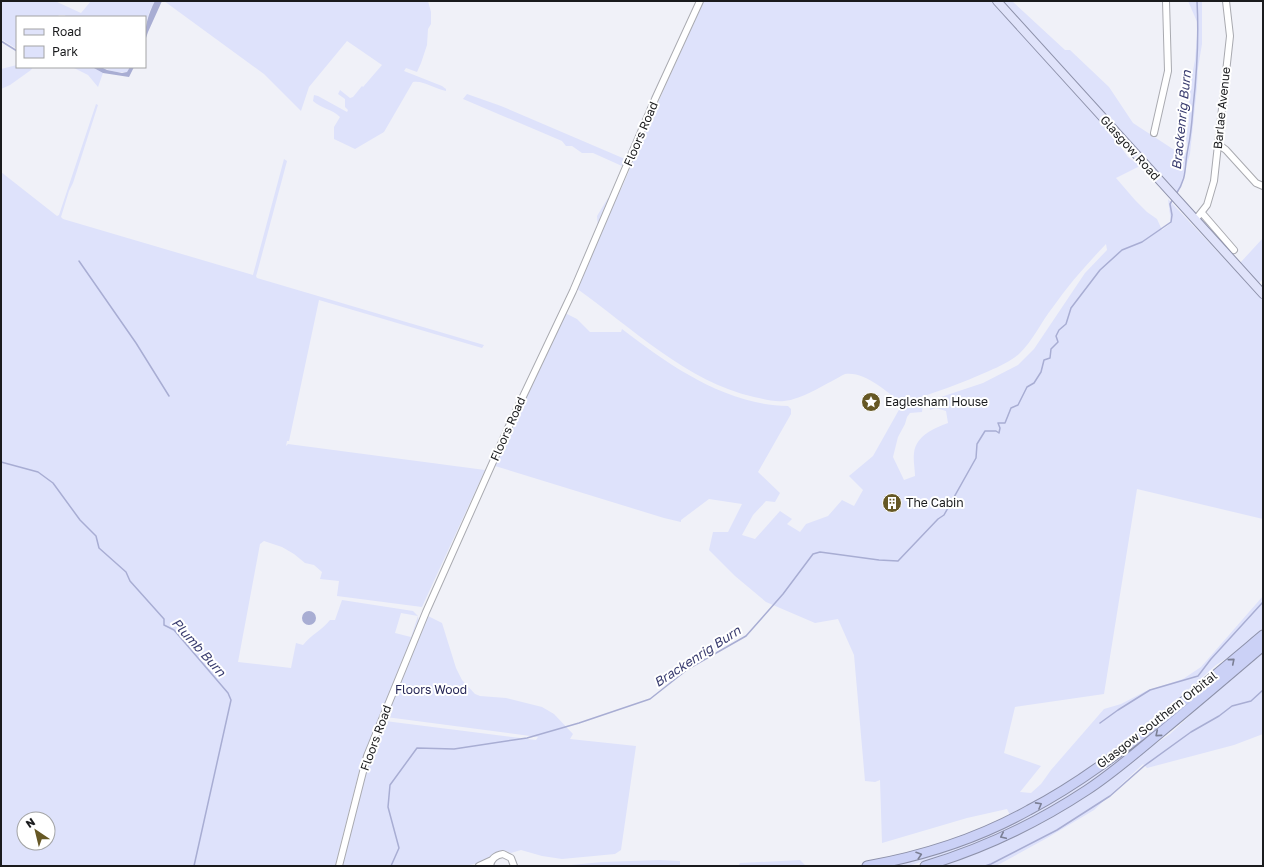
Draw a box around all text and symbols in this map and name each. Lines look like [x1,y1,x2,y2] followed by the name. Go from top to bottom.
[16,16,146,68] legend
[52,24,81,39] text: Road
[52,44,78,59] text: Park
[1210,66,1233,150] street label: Barlae Avenue
[1168,68,1194,171] water label: Brackenrig Burn
[620,99,661,168] street label: Floors Road
[1097,112,1163,183] street label: Glasgow Road
[860,391,882,413] place icon: Eaglesham House
[487,394,528,463] street label: Floors Road
[885,394,988,409] place label: Eaglesham House
[881,492,903,514] building icon: The Cabin
[906,495,964,510] place label: The Cabin
[169,615,230,680] water label: Plumb Burn
[651,621,744,690] water label: Brackenrig Burn
[1228,658,1235,665] one-way arrow
[1094,668,1220,771] street label: Glasgow Southern Orbital
[395,682,467,697] park label: Floors Wood
[357,703,394,773] street label: Floors Road
[1156,730,1163,737] one-way arrow
[1035,802,1042,810] one-way arrow
[16,811,56,851] north arrow
[23,815,37,830] text: N
[1000,831,1008,839] one-way arrow
[915,851,922,859] one-way arrow

